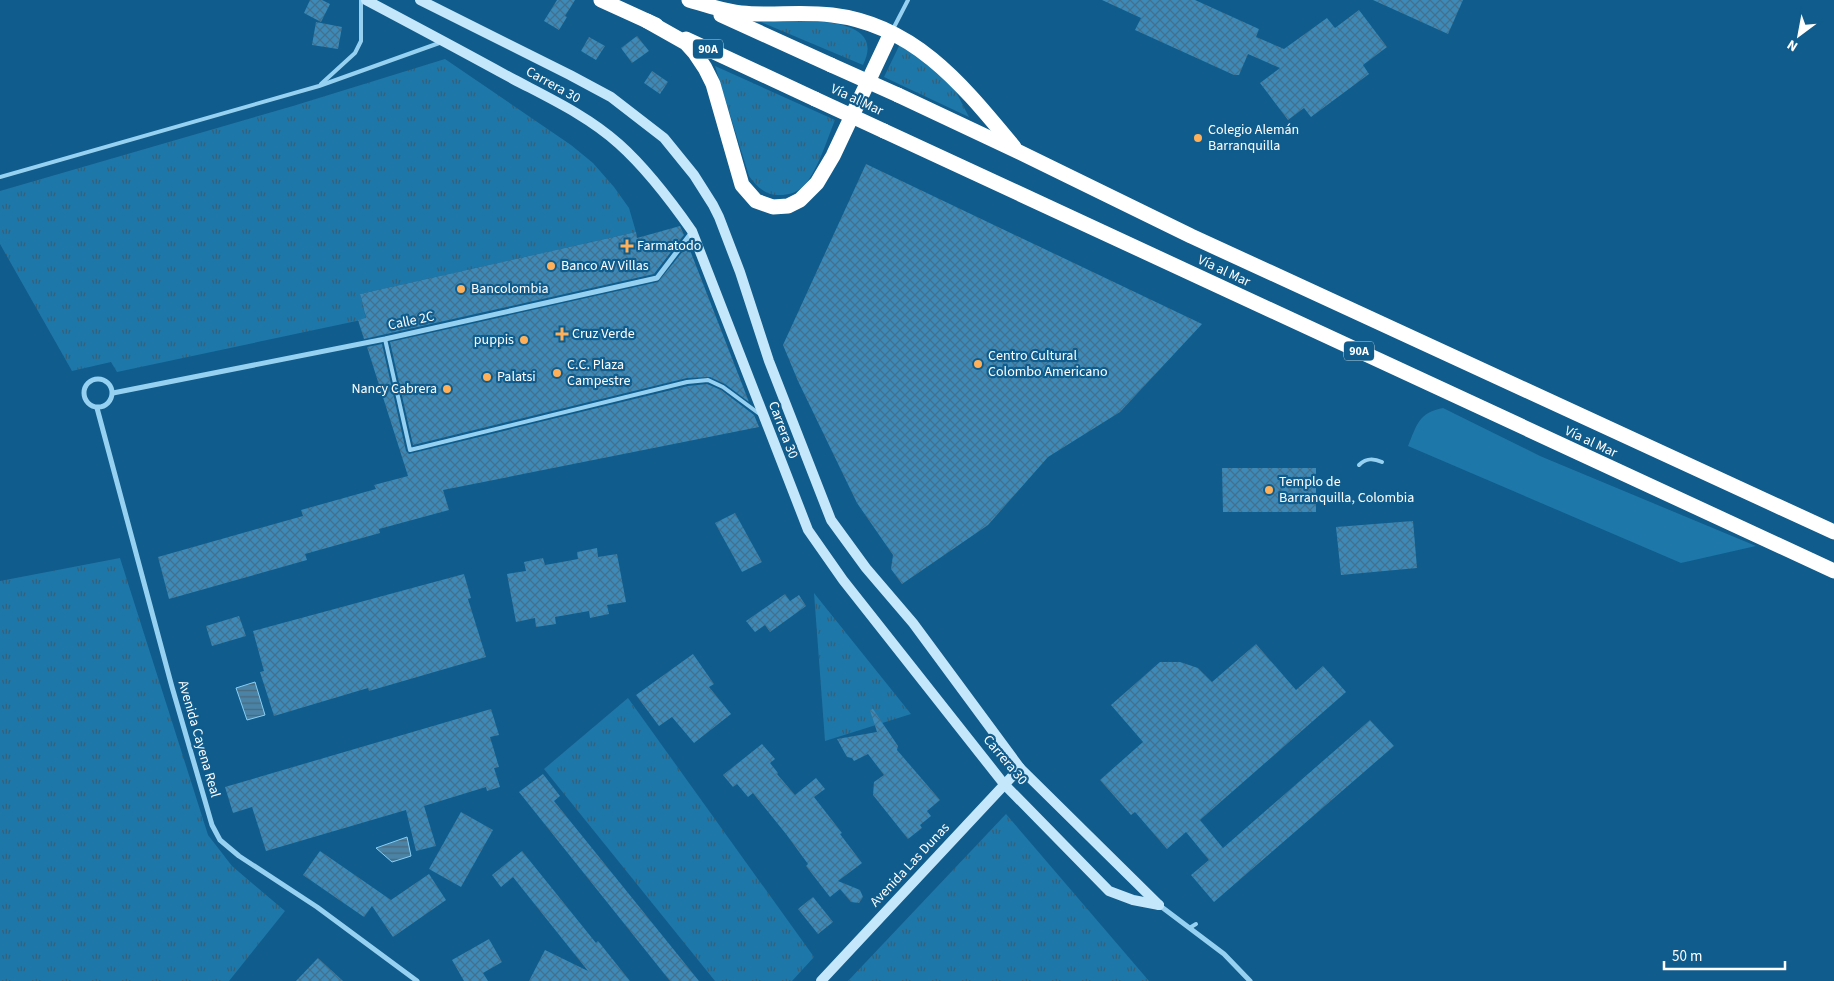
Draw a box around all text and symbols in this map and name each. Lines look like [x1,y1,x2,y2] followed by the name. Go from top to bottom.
[1774,10,1824,60] north arrow
[1783,34,1802,56] text: N
[693,40,723,59] road number: 90A
[522,62,584,108] street label: Carrera 30
[827,79,887,121] street label: Vía al Mar
[1208,120,1299,156] place label: Colegio Alemán Barranquilla
[1192,132,1204,144] marker: Colegio Alemán Barranquilla
[637,236,701,256] place label: Farmatodo
[621,240,633,252] marker: Farmatodo
[1194,250,1254,292] street label: Vía al Mar
[561,256,649,276] place label: Banco AV Villas
[545,260,557,272] marker: Banco AV Villas
[471,279,549,299] place label: Bancolombia
[455,283,467,295] marker: Bancolombia
[386,306,436,336] street label: Calle 2C
[572,324,635,344] place label: Cruz Verde
[556,328,568,340] marker: Cruz Verde
[474,330,514,350] place label: puppis
[518,334,530,346] marker: puppis
[1344,342,1374,361] road number: 90A
[988,346,1107,382] place label: Centro Cultural Colombo Americano
[567,355,630,391] place label: C.C. Plaza Campestre
[972,358,984,370] marker: Centro Cultural Colombo Americano
[497,367,536,387] place label: Palatsi
[551,367,563,379] marker: C.C. Plaza Campestre
[481,371,493,383] marker: Palatsi
[351,379,437,399] place label: Nancy Cabrera
[441,383,453,395] marker: Nancy Cabrera
[763,398,803,462] street label: Carrera 30
[1561,421,1621,463] street label: Vía al Mar
[1279,472,1414,508] place label: Templo de Barranquilla, Colombia
[1263,484,1275,496] marker: Templo de Barranquilla, Colombia
[173,678,225,800] street label: Avenida Cayena Real
[978,731,1032,789] street label: Carrera 30
[866,818,955,912] street label: Avenida Las Dunas
[1664,938,1785,970] scale bar
[1672,946,1702,967] text: 50 m

